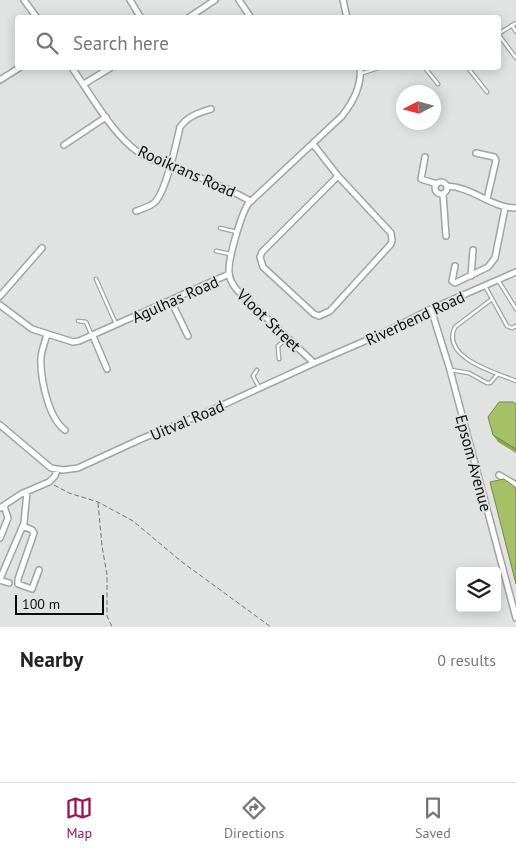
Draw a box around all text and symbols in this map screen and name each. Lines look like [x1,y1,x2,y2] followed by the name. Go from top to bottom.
[15,15,501,70] search box
[33,29,61,57] icon: search
[73,31,169,55] text: Search here
[396,85,441,130] north arrow
[135,141,239,201] street label: Rooikrans Road
[129,271,221,327] street label: Agulhas Road
[232,284,306,356] street label: Vloot Street
[362,286,468,350] street label: Riverbend Road
[147,395,227,445] street label: Uitval Road
[451,412,497,514] street label: Epsom Avenue
[456,567,501,612] map controls
[456,567,501,612] button: layers
[15,592,104,615] scale bar
[22,595,60,613] text: 100 m
[20,646,83,673] text: Nearby
[437,650,496,670] text: 0 results
[65,794,93,842] tab: Map
[224,794,284,842] tab: Directions
[415,794,451,842] tab: Saved

